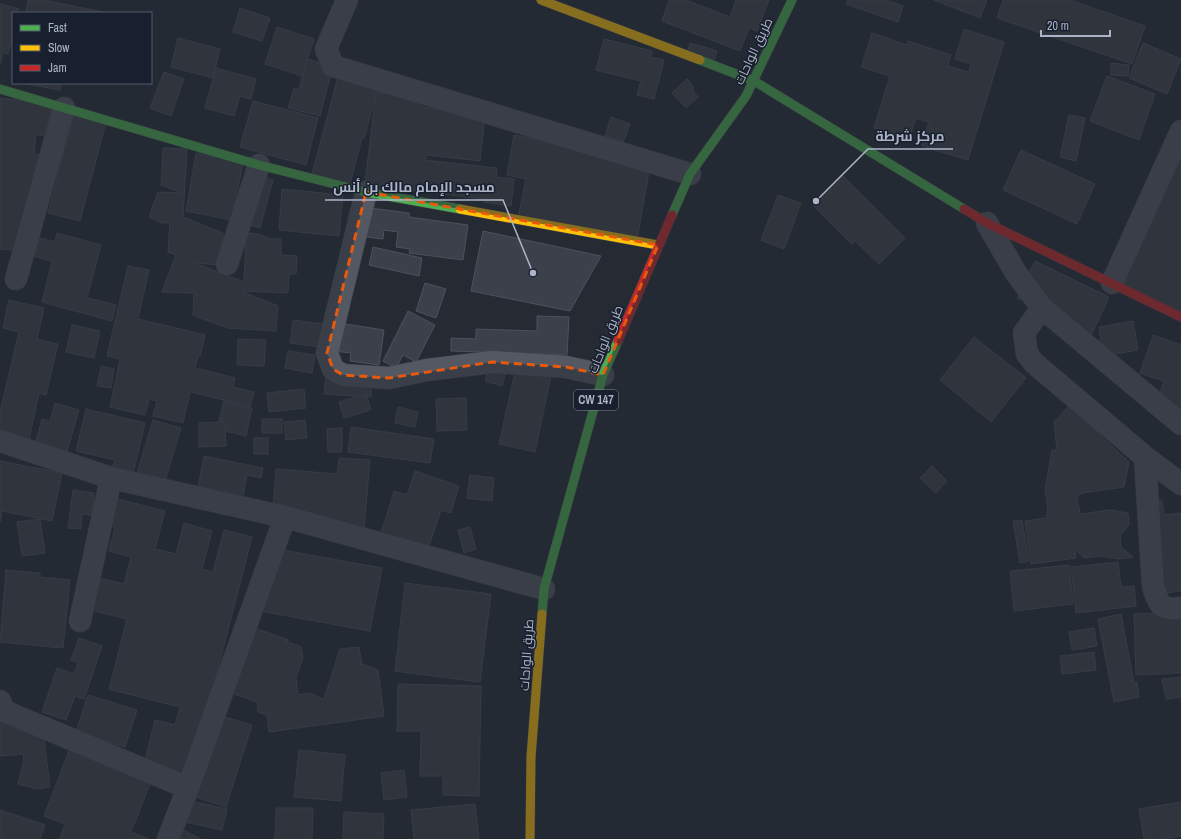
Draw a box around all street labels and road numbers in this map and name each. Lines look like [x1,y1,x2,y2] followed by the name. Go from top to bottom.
[731,15,776,87] street label: طريق الواحات
[584,303,627,376] street label: طريق الواحات
[574,390,618,410] road number: CW 147
[516,618,537,692] street label: طريق الواحات

